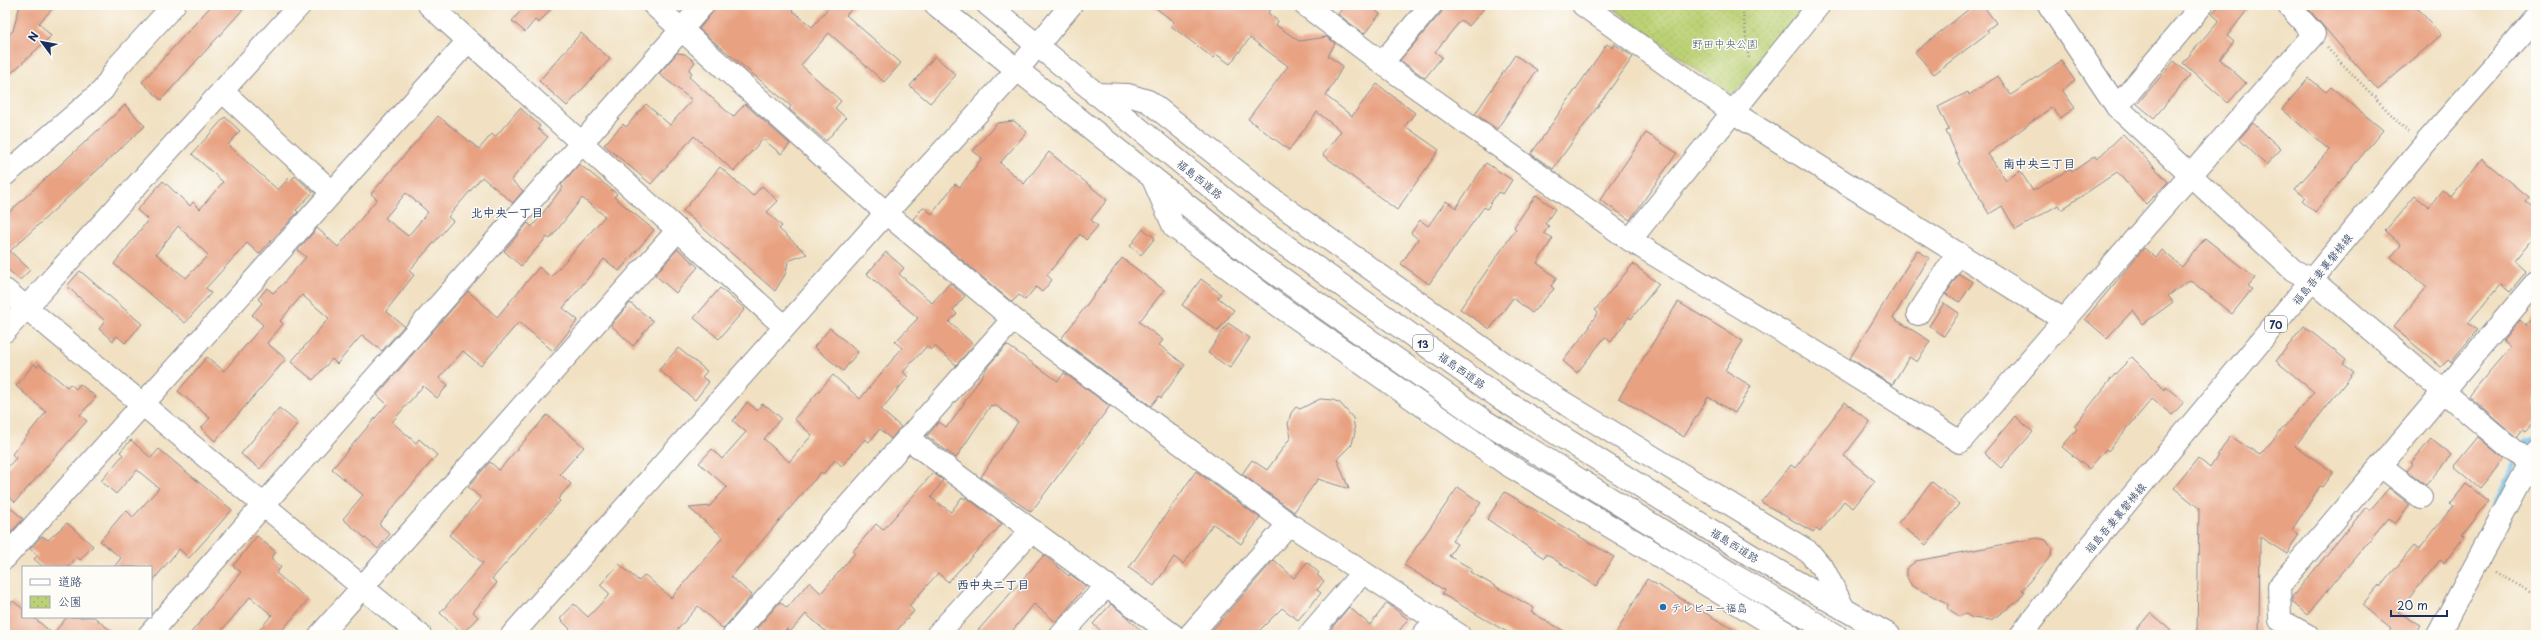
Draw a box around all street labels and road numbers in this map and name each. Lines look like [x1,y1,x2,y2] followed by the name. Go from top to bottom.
[1173,155,1227,203] street label: 福島西道路
[2288,229,2356,309] street label: 福島吾妻裏磐梯線
[2265,316,2287,332] road number: 70
[1413,335,1433,351] road number: 13
[1435,347,1489,393] street label: 福島西道路
[2080,479,2150,557] street label: 福島吾妻裏磐梯線
[1707,523,1763,567] street label: 福島西道路

